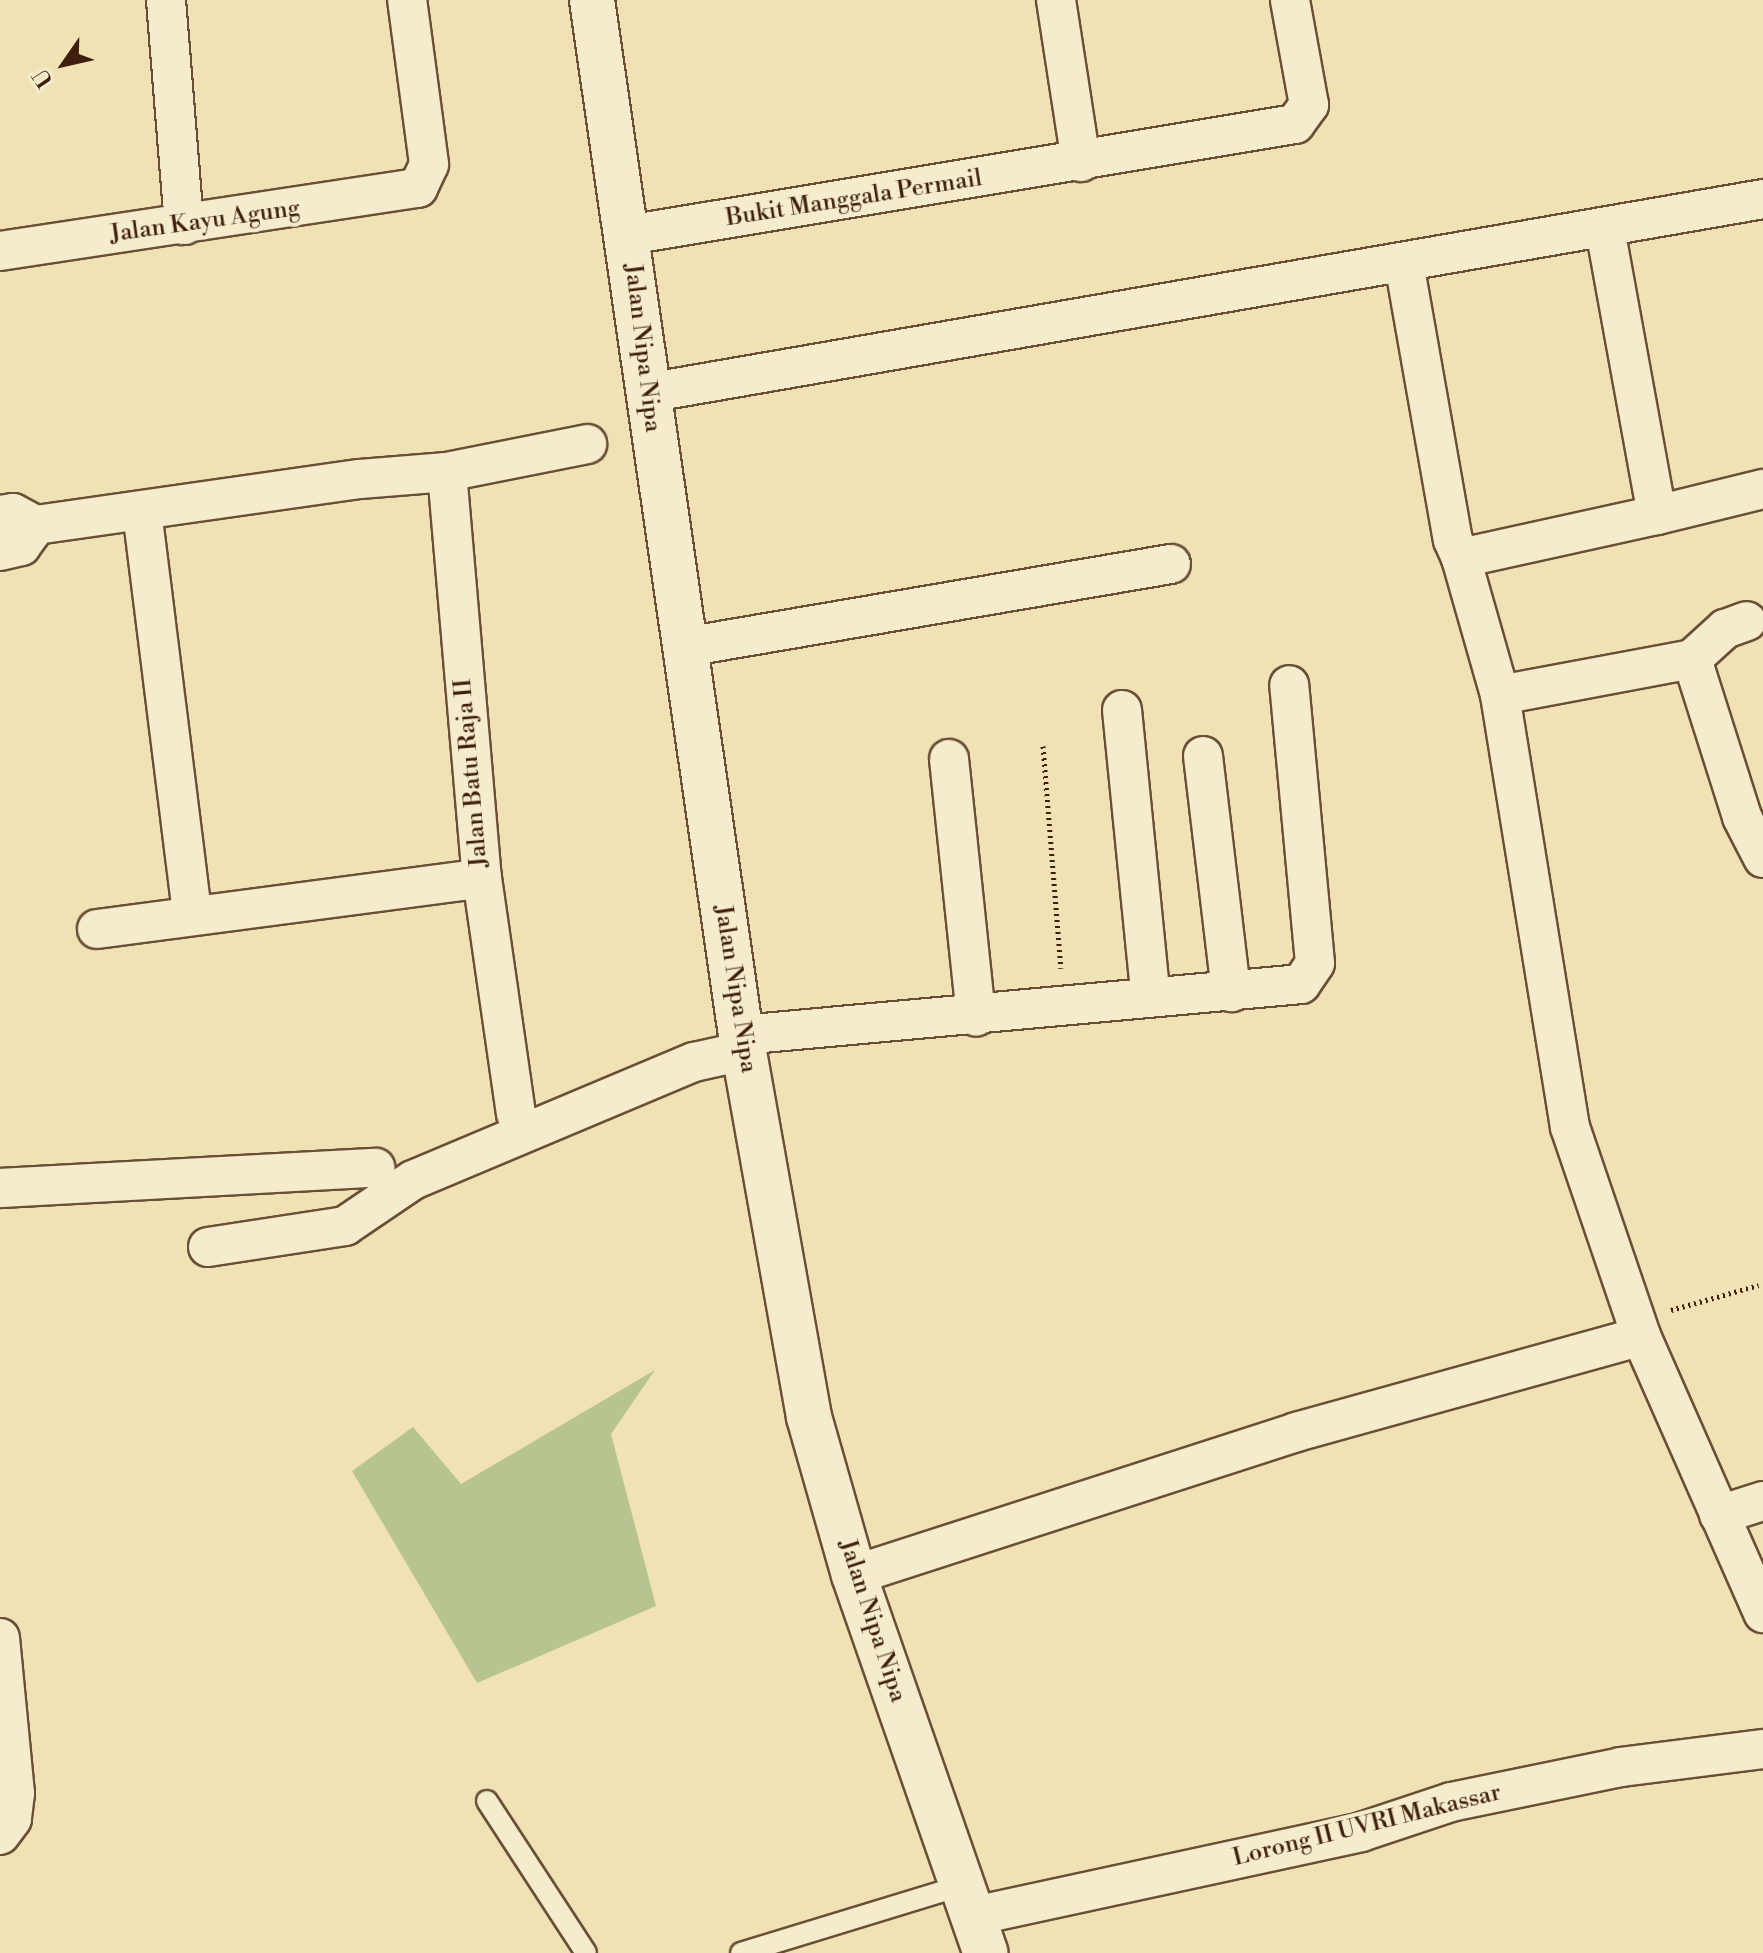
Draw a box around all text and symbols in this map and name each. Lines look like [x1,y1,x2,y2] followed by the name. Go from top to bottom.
[24,24,104,104] north arrow
[28,63,60,92] text: U
[724,165,984,233] street label: Bukit Manggala Permail
[108,194,302,250] street label: Jalan Kayu Agung
[617,262,667,434] street label: Jalan Nipa Nipa
[449,677,495,869] street label: Jalan Batu Raja II
[708,903,762,1075] street label: Jalan Nipa Nipa
[832,1536,912,1706] street label: Jalan Nipa Nipa
[1230,1779,1504,1873] street label: Lorong II UVRI Makassar

